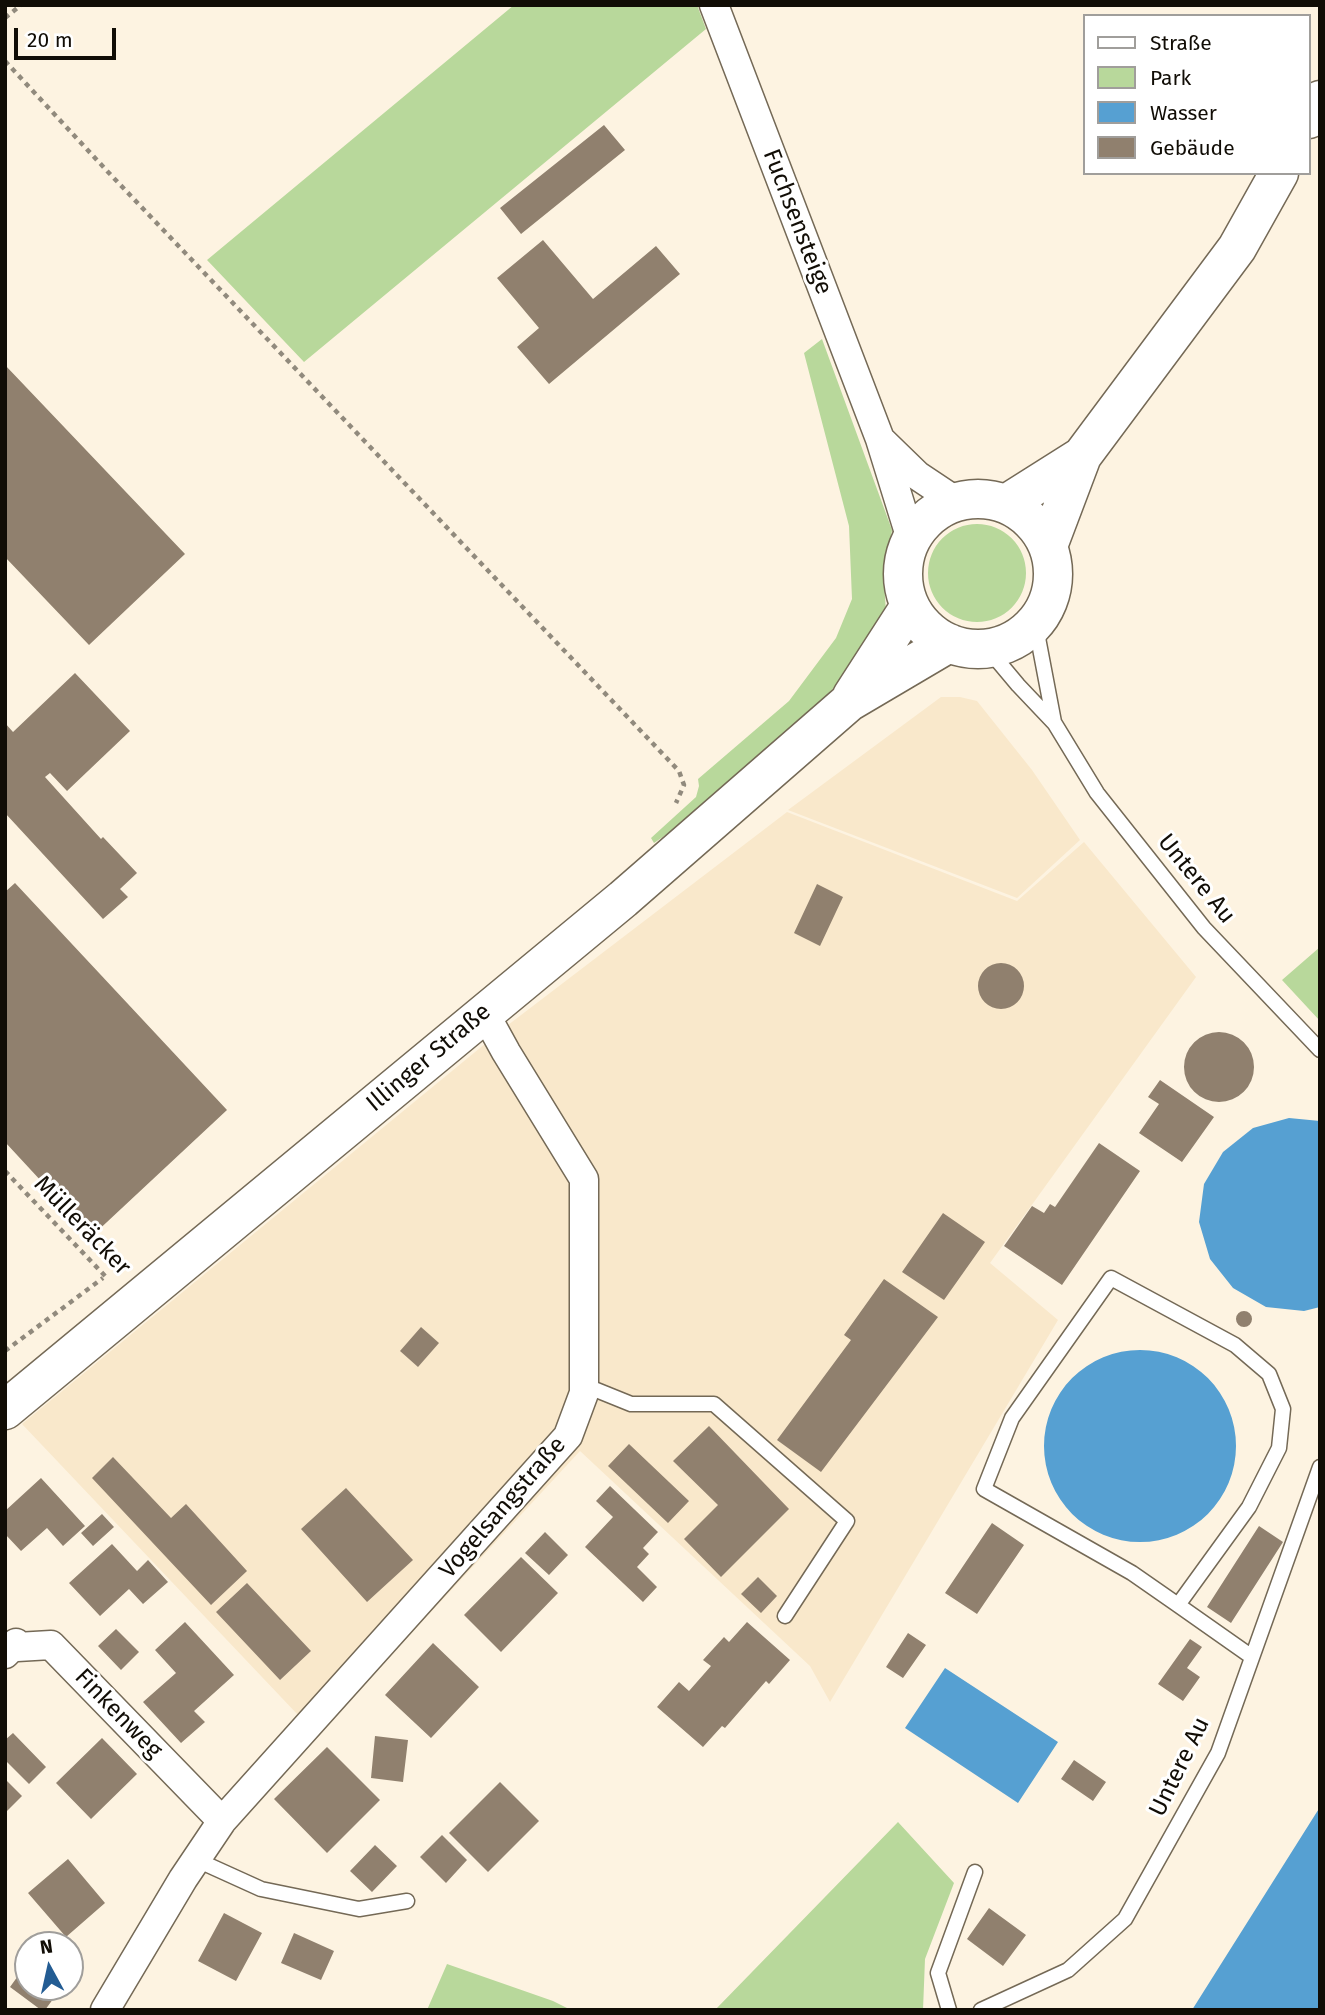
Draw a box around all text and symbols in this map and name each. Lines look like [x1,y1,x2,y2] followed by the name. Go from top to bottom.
[18,14,119,58] scale bar
[1084,14,1311,175] legend
[27,27,73,53] text: 20 m
[1150,30,1212,56] text: Straße
[1150,65,1191,91] text: Park
[1150,100,1217,126] text: Wasser
[1150,135,1235,161] text: Gebäude
[756,145,838,299] street label: Fuchsensteige
[1151,828,1241,930] street label: Untere Au
[361,998,497,1118] street label: Illinger Straße
[28,1170,136,1282] street label: Mülleräcker
[434,1431,572,1585] street label: Vogelsangstraße
[68,1663,168,1765] street label: Finkenweg
[1144,1713,1216,1821] street label: Untere Au
[14,1931,84,2001] north arrow
[38,1934,54,1959] text: N

